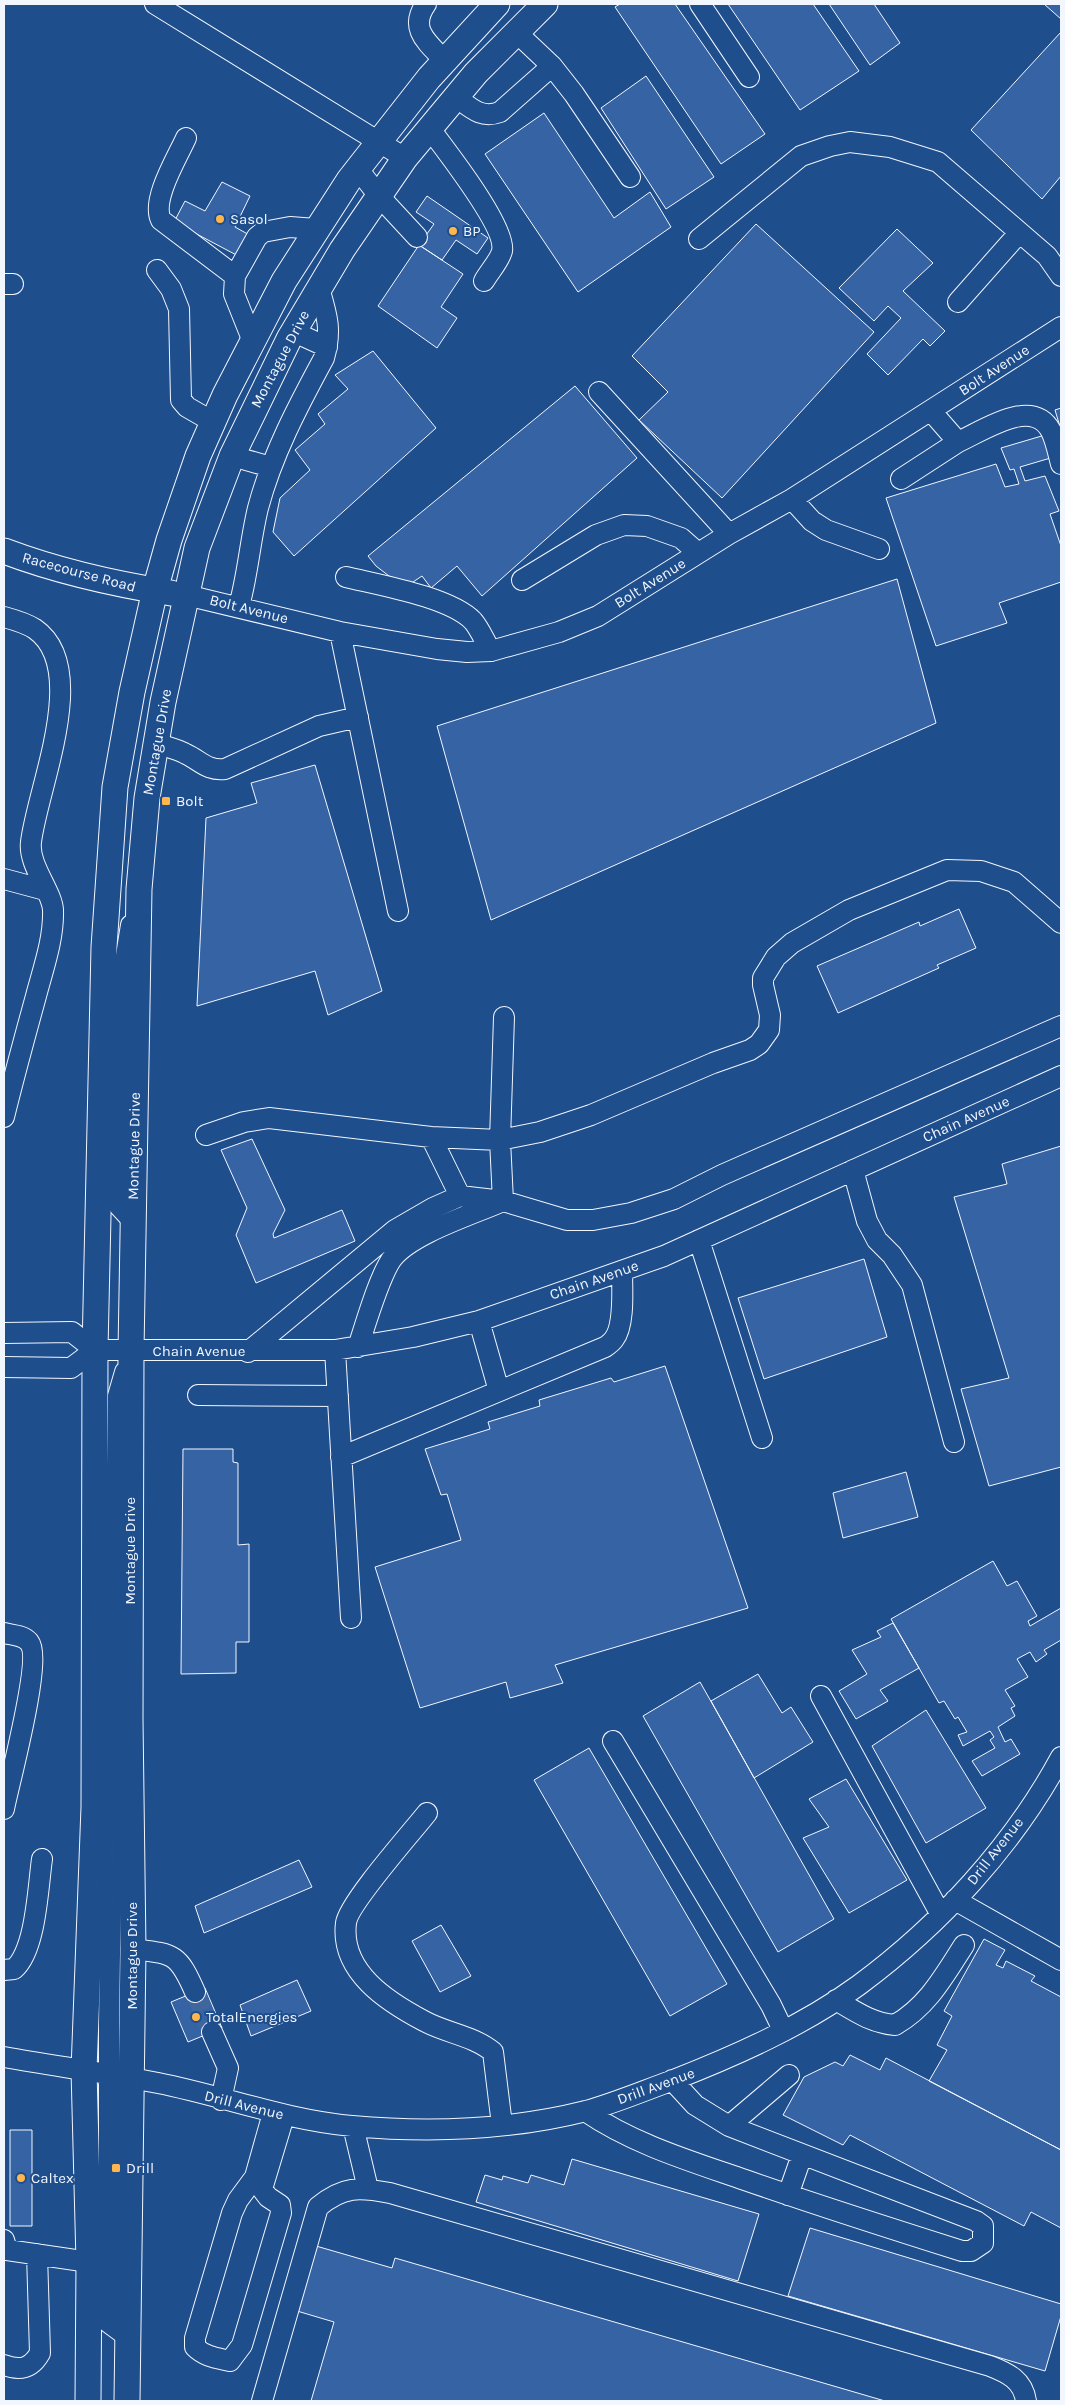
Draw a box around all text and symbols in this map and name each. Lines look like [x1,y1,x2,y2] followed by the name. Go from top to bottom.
[230,210,268,228] place label: Sasol
[214,213,226,225] marker: Sasol
[463,222,481,240] place label: BP
[447,225,459,237] marker: BP
[247,307,313,411] street label: Montague Drive
[955,341,1033,399] street label: Bolt Avenue
[20,548,138,596] street label: Racecourse Road
[611,554,689,612] street label: Bolt Avenue
[208,591,290,627] street label: Bolt Avenue
[139,687,175,797] street label: Montague Drive
[176,792,204,810] place label: Bolt
[160,795,172,807] marker: Bolt
[124,1092,144,1200] street label: Montague Drive
[920,1092,1012,1146] street label: Chain Avenue
[547,1256,641,1304] street label: Chain Avenue
[153,1342,245,1360] street label: Chain Avenue
[121,1497,139,1605] street label: Montague Drive
[963,1813,1027,1889] street label: Drill Avenue
[123,1902,141,2010] street label: Montague Drive
[206,2008,298,2026] place label: TotalEnergies
[190,2011,202,2023] marker: TotalEnergies
[615,2064,697,2108] street label: Drill Avenue
[202,2086,286,2124] street label: Drill Avenue
[126,2159,154,2177] place label: Drill
[110,2162,122,2174] marker: Drill
[31,2169,74,2187] place label: Caltex
[15,2172,27,2184] marker: Caltex

